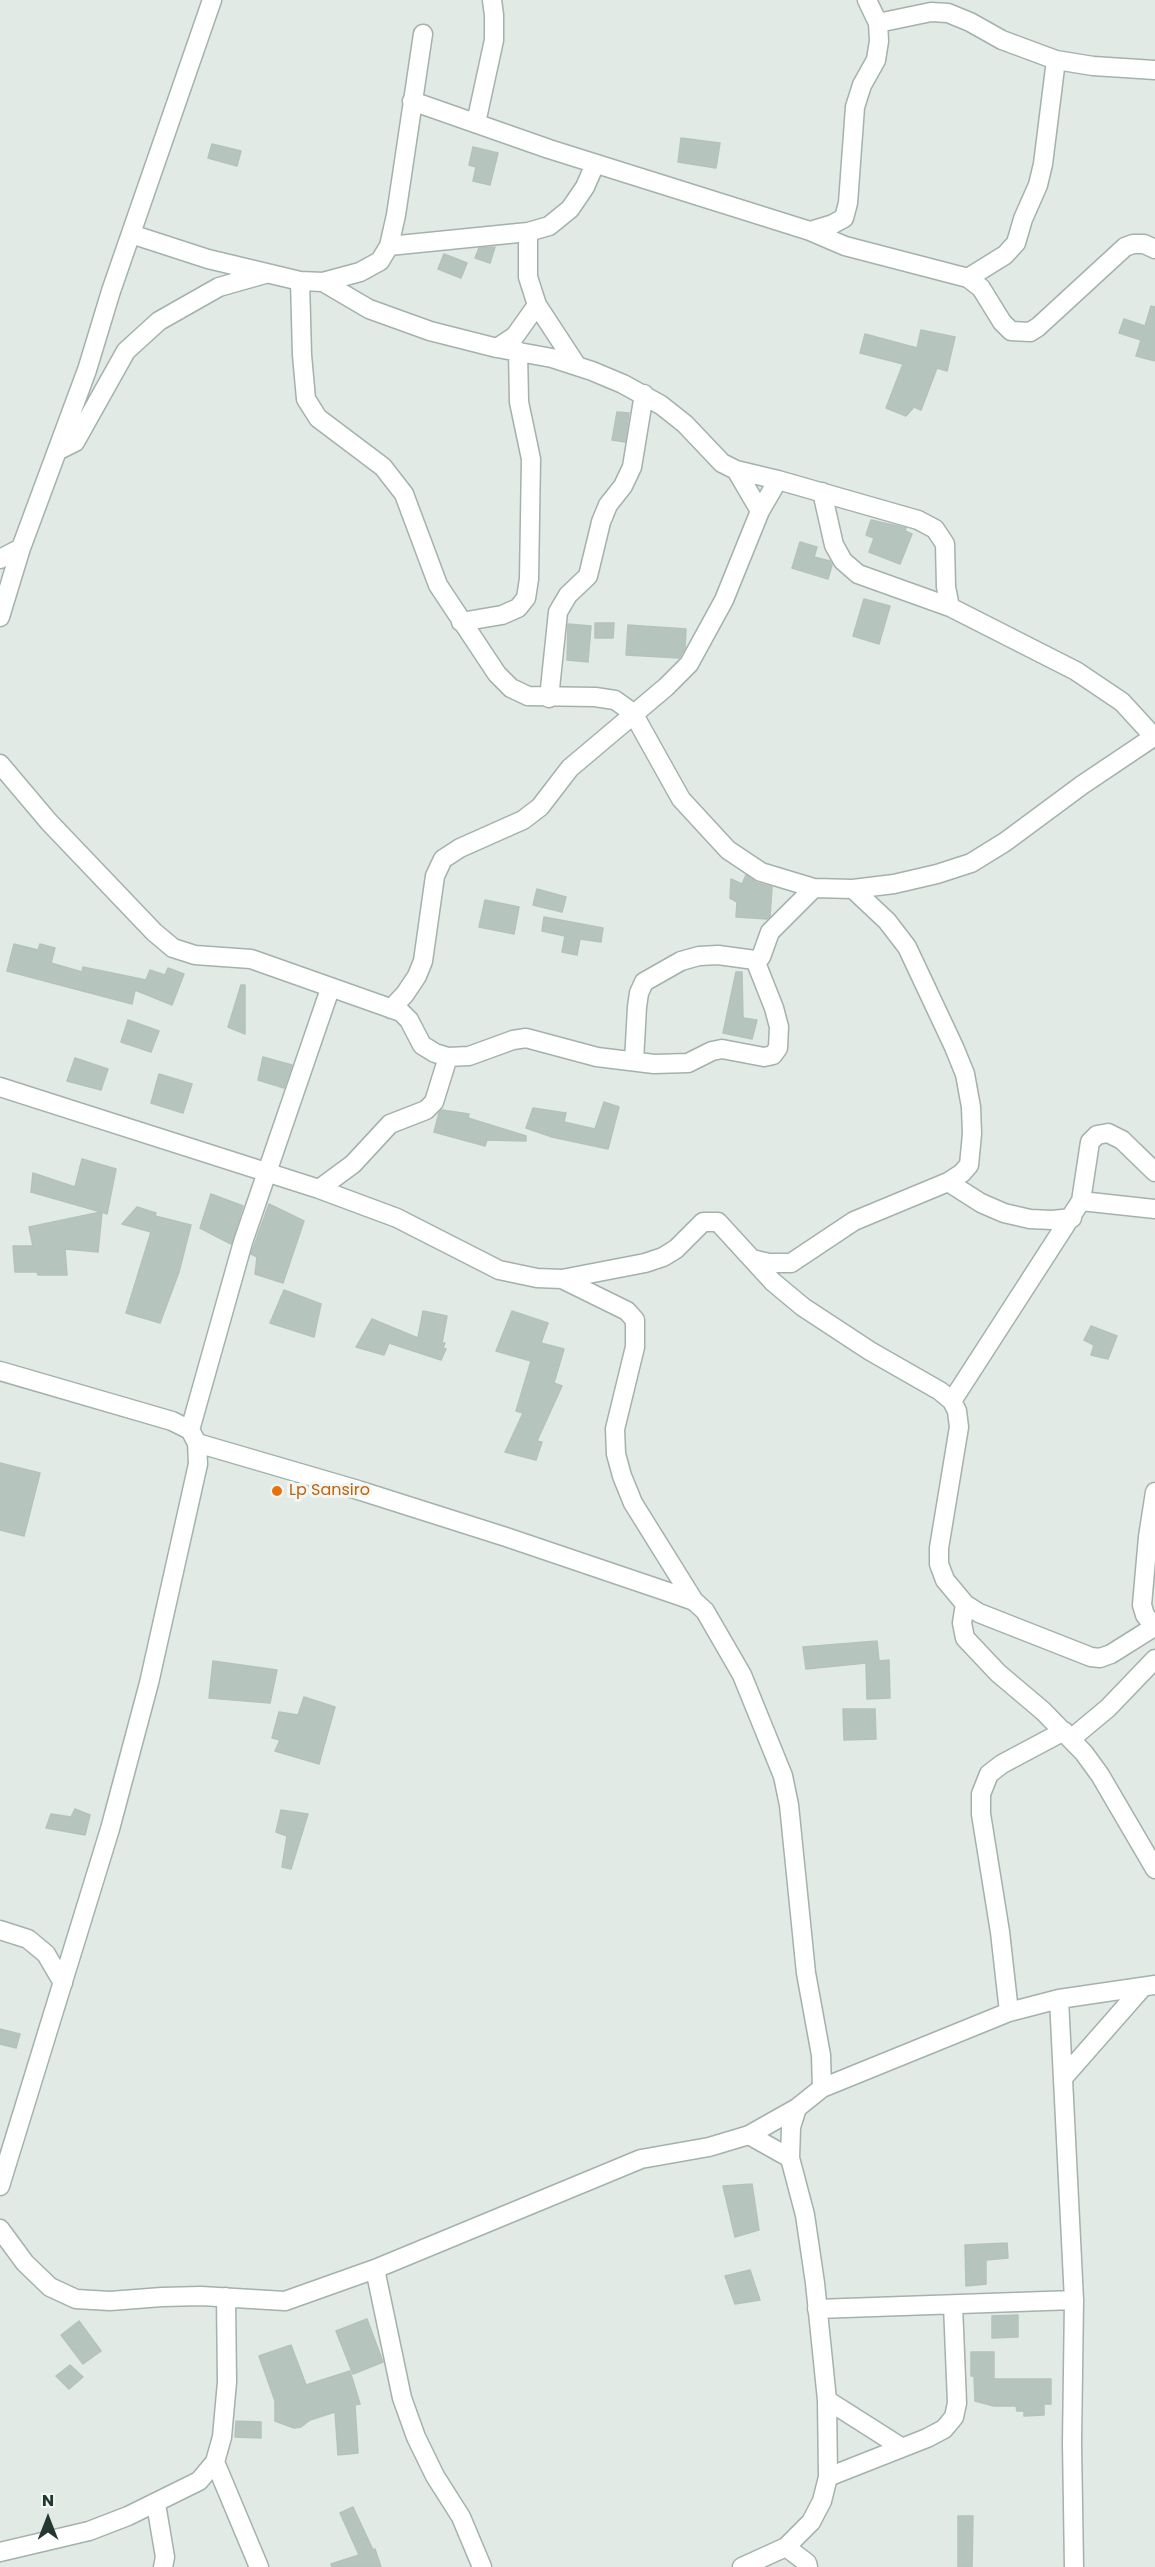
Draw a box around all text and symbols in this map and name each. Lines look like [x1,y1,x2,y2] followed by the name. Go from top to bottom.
[289,1481,370,1501] place label: Lp Sansiro
[270,1484,284,1498] marker: Lp Sansiro
[18,2489,78,2549] north arrow
[42,2489,54,2512] text: N

